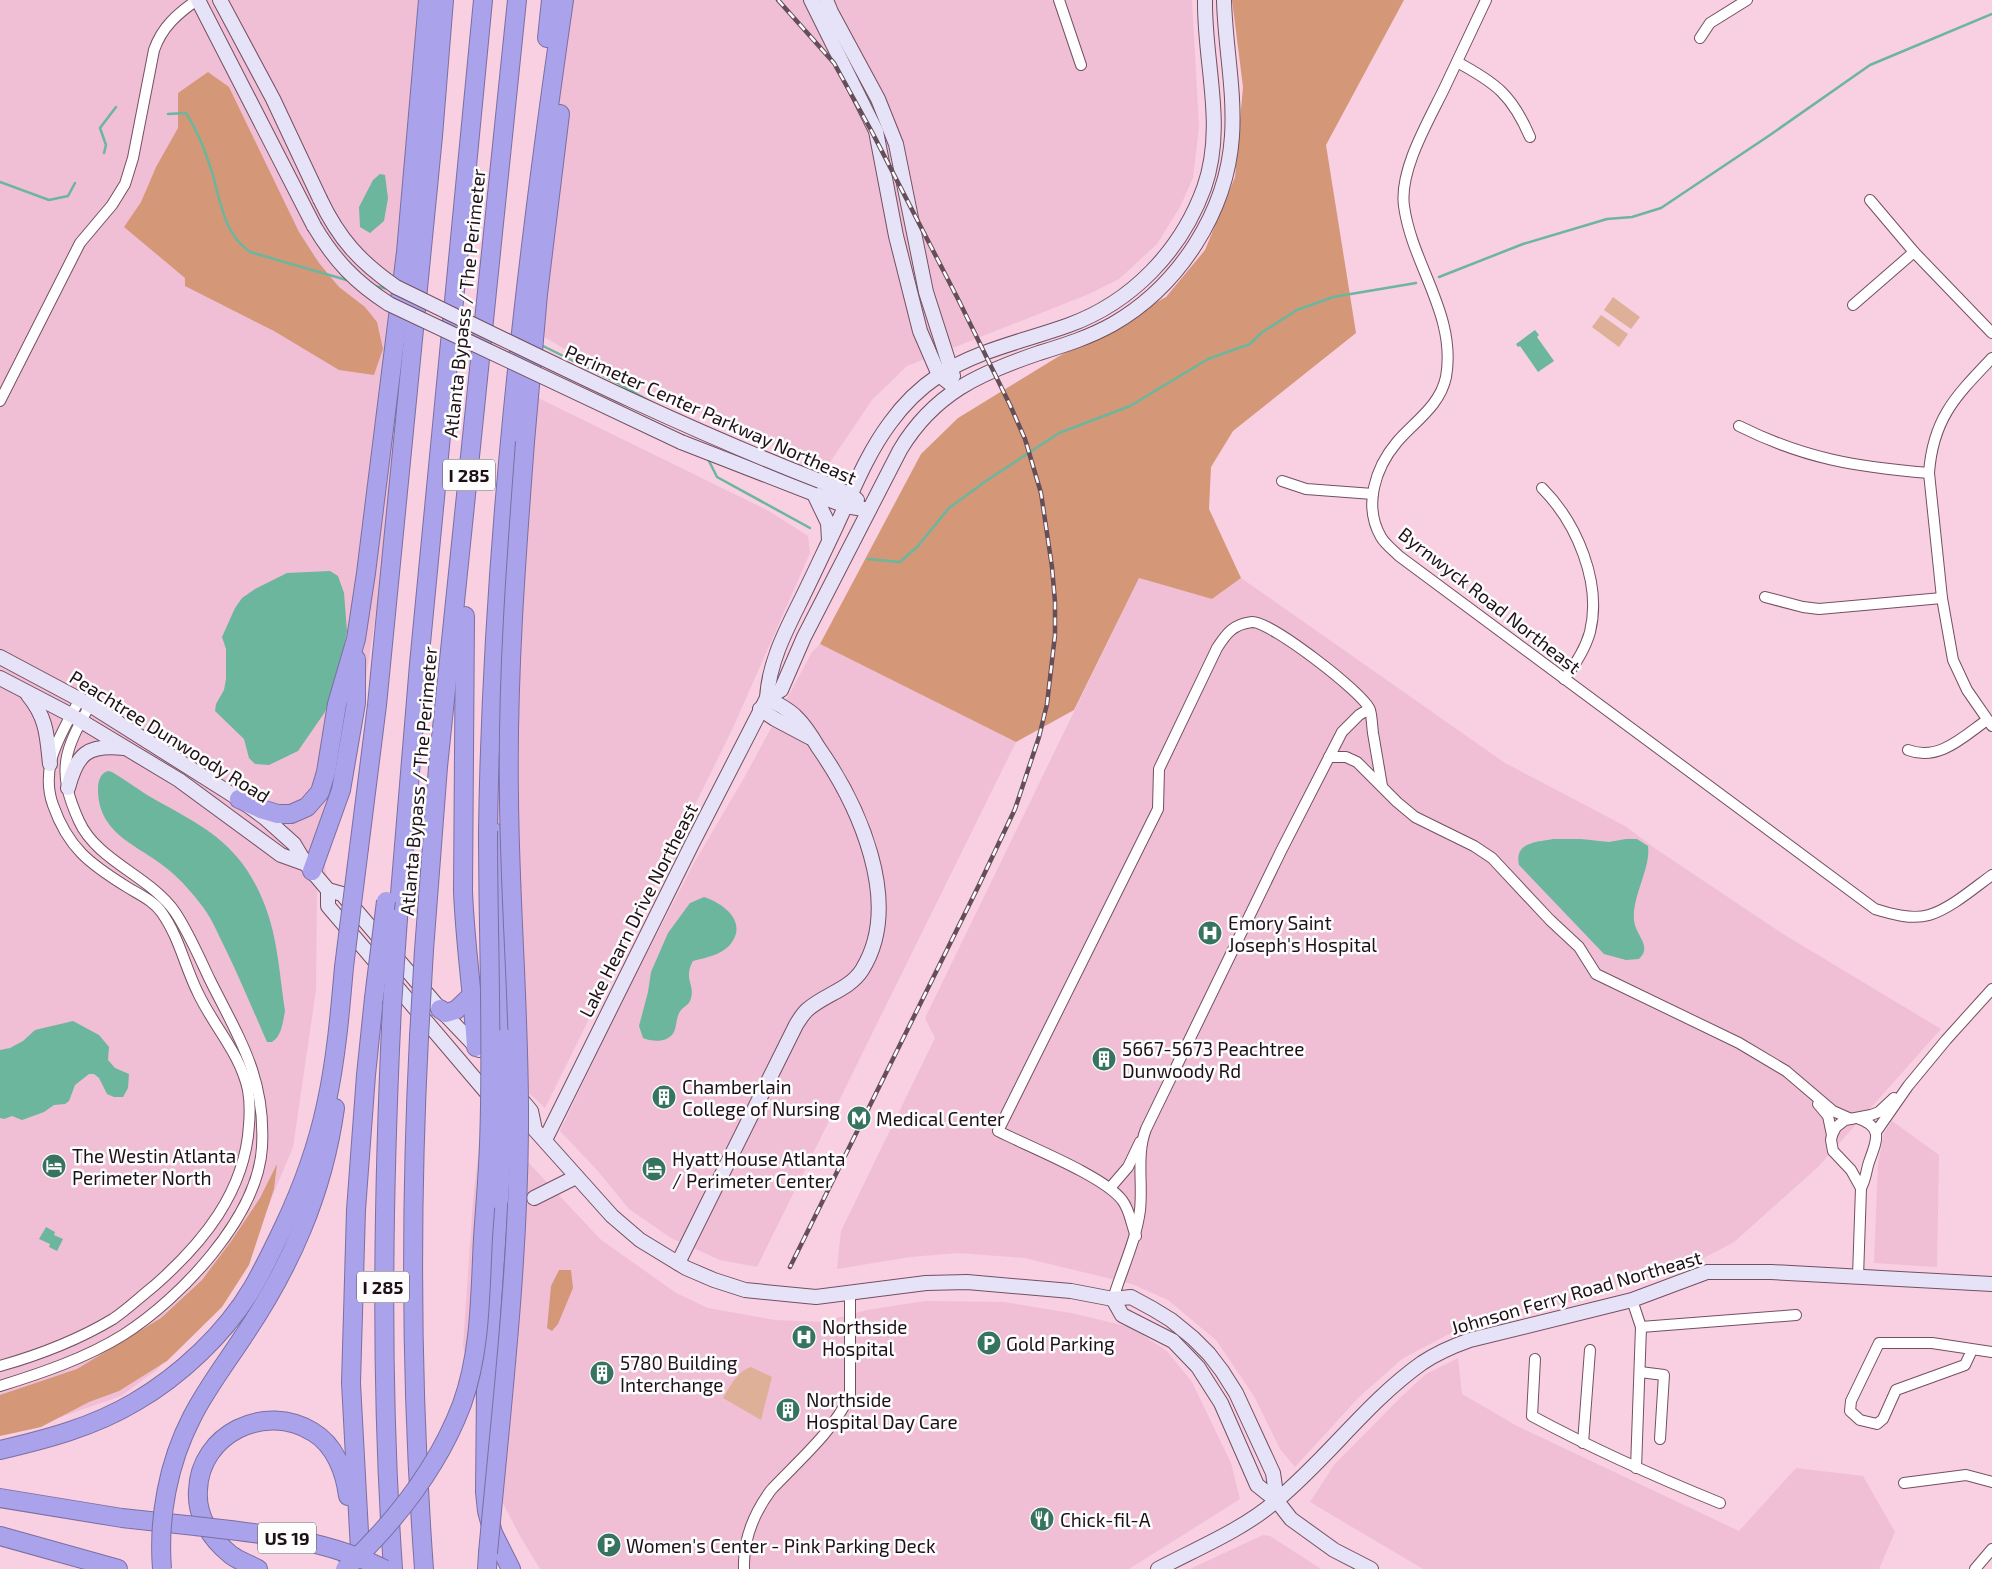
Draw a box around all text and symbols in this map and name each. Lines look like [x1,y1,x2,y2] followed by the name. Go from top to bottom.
[438,167,490,439] street label: Atlanta Bypass / The Perimeter
[562,339,860,489] street label: Perimeter Center Parkway Northeast
[443,460,495,490] road number: I 285
[1394,522,1586,678] street label: Byrnwyck Road Northeast
[395,645,441,917] street label: Atlanta Bypass / The Perimeter
[66,665,274,807] street label: Peachtree Dunwoody Road
[574,799,702,1021] street label: Lake Hearn Drive Northeast
[1228,911,1377,956] place label: Emory Saint Joseph's Hospital
[1197,920,1223,946] hospital icon: Emory Saint Joseph's Hospital
[1122,1037,1304,1082] place label: 5667-5673 Peachtree Dunwoody Rd
[1091,1046,1117,1072] building icon: 5667-5673 Peachtree Dunwoody Rd
[682,1075,840,1120] place label: Chamberlain College of Nursing
[651,1084,677,1110] building icon: Chamberlain College of Nursing
[846,1105,872,1131] metro station icon: Medical Center
[876,1107,1005,1130] place label: Medical Center
[72,1144,236,1189] place label: The Westin Atlanta Perimeter North
[672,1147,845,1192] place label: Hyatt House Atlanta / Perimeter Center
[41,1153,67,1179] hotel icon: The Westin Atlanta Perimeter North
[641,1156,667,1182] hotel icon: Hyatt House Atlanta / Perimeter Center
[1448,1245,1704,1339] street label: Johnson Ferry Road Northeast
[357,1272,409,1302] road number: I 285
[822,1315,908,1360] place label: Northside Hospital
[791,1324,817,1350] hospital icon: Northside Hospital
[976,1330,1002,1356] parking icon: Gold Parking
[1006,1332,1115,1355] place label: Gold Parking
[620,1351,738,1396] place label: 5780 Building Interchange
[589,1360,615,1386] building icon: 5780 Building Interchange
[806,1388,958,1433] place label: Northside Hospital Day Care
[775,1397,801,1423] building icon: Northside Hospital Day Care
[1029,1506,1055,1532] restaurant icon: Chick-fil-A
[1060,1508,1151,1531] place label: Chick-fil-A
[258,1522,316,1554] road number: US 19
[596,1532,622,1558] parking icon: Women's Center - Pink Parking Deck
[626,1534,936,1557] place label: Women's Center - Pink Parking Deck

